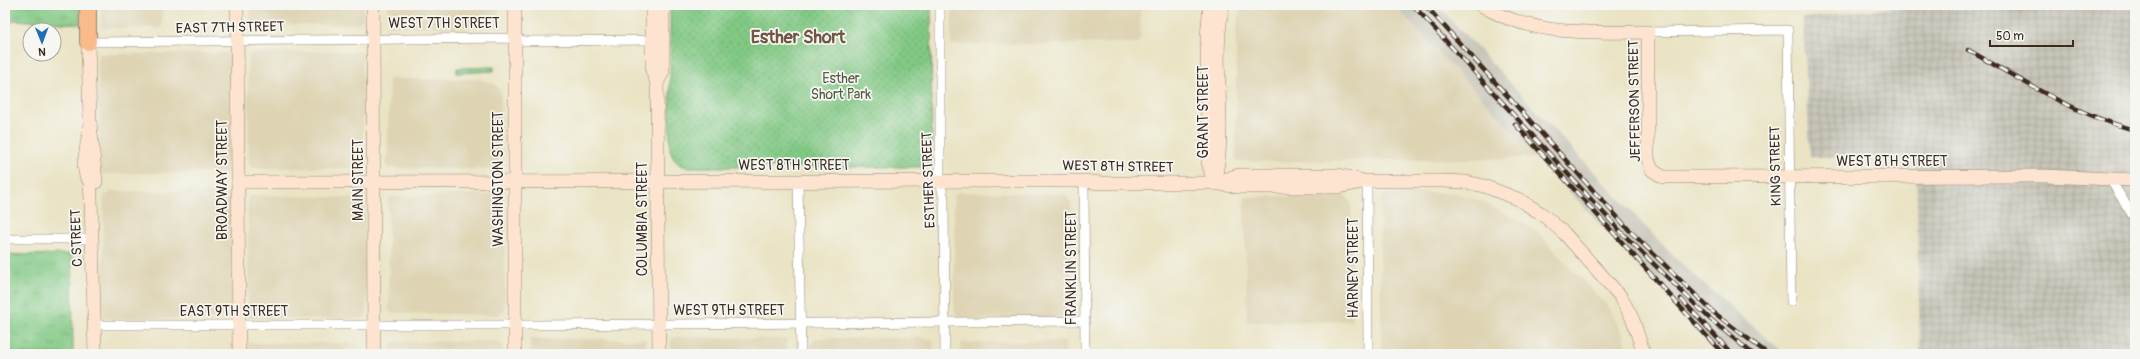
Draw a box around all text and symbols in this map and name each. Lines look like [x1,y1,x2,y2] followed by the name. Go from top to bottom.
[388,15,500,32] street label: WEST 7TH STREET
[175,18,285,37] street label: EAST 7TH STREET
[22,22,62,62] north arrow
[1990,22,2073,48] scale bar
[751,26,846,49] district label: Esther Short
[1996,29,2024,44] text: 50 m
[1625,40,1644,162] street label: JEFFERSON STREET
[38,45,46,58] text: N
[1195,65,1212,159] street label: GRANT STREET
[811,70,871,103] park label: Esther Short Park
[490,111,507,247] street label: WASHINGTON STREET
[214,120,231,240] street label: BROADWAY STREET
[1766,125,1785,206] street label: KING STREET
[918,131,939,229] street label: ESTHER STREET
[350,139,367,221] street label: MAIN STREET
[1836,153,1948,170] street label: WEST 8TH STREET
[738,157,850,174] street label: WEST 8TH STREET
[1062,157,1174,176] street label: WEST 8TH STREET
[634,161,651,276] street label: COLUMBIA STREET
[67,208,86,267] street label: C STREET
[1063,211,1080,325] street label: FRANKLIN STREET
[1345,218,1362,318] street label: HARNEY STREET
[673,302,785,319] street label: WEST 9TH STREET
[180,303,289,320] street label: EAST 9TH STREET

